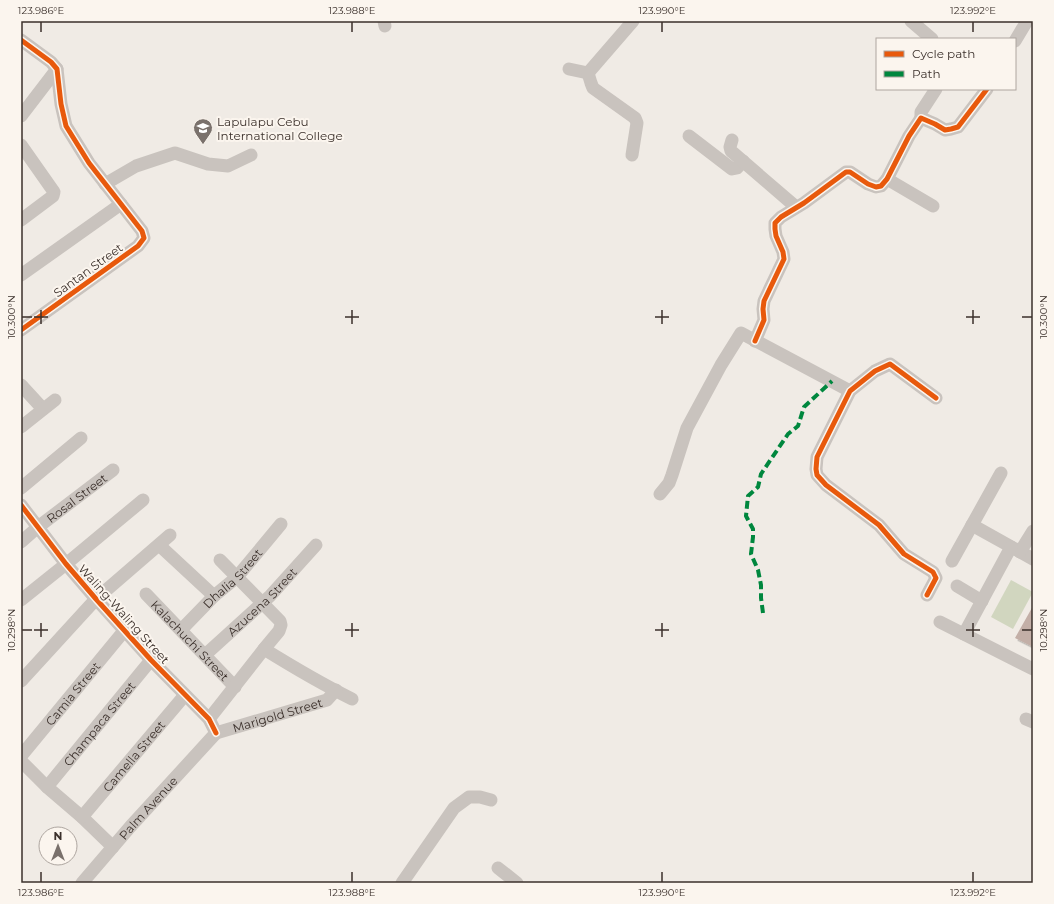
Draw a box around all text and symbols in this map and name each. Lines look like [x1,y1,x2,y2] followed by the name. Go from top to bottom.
[18,4,64,17] text: 123.986°E
[329,4,376,17] text: 123.988°E
[639,4,686,17] text: 123.990°E
[950,4,996,17] text: 123.992°E
[876,38,1016,90] legend
[912,46,975,61] text: Cycle path
[912,66,941,81] text: Path
[217,114,343,143] place label: Lapulapu Cebu International College
[192,117,214,145] school or university icon: Lapulapu Cebu International College
[50,240,126,300] street label: Santan Street
[5,295,18,339] text: 10.300°N
[1037,295,1050,339] text: 10.300°N
[43,470,110,525] street label: Rosal Street
[199,545,265,611] street label: Dhalia Street
[75,561,173,667] street label: Waling-Waling Street
[224,564,300,639] street label: Azucena Street
[148,597,232,684] street label: Kalachuchi Street
[5,609,18,651] text: 10.298°N
[1037,609,1050,651] text: 10.298°N
[42,659,103,728] street label: Camia Street
[60,678,138,769] street label: Champaca Street
[231,694,324,735] street label: Marigold Street
[99,717,168,795] street label: Camella Street
[115,773,180,842] street label: Palm Avenue
[38,826,78,866] north arrow
[54,829,62,843] text: N
[18,886,64,899] text: 123.986°E
[329,886,376,899] text: 123.988°E
[639,886,686,899] text: 123.990°E
[950,886,996,899] text: 123.992°E

